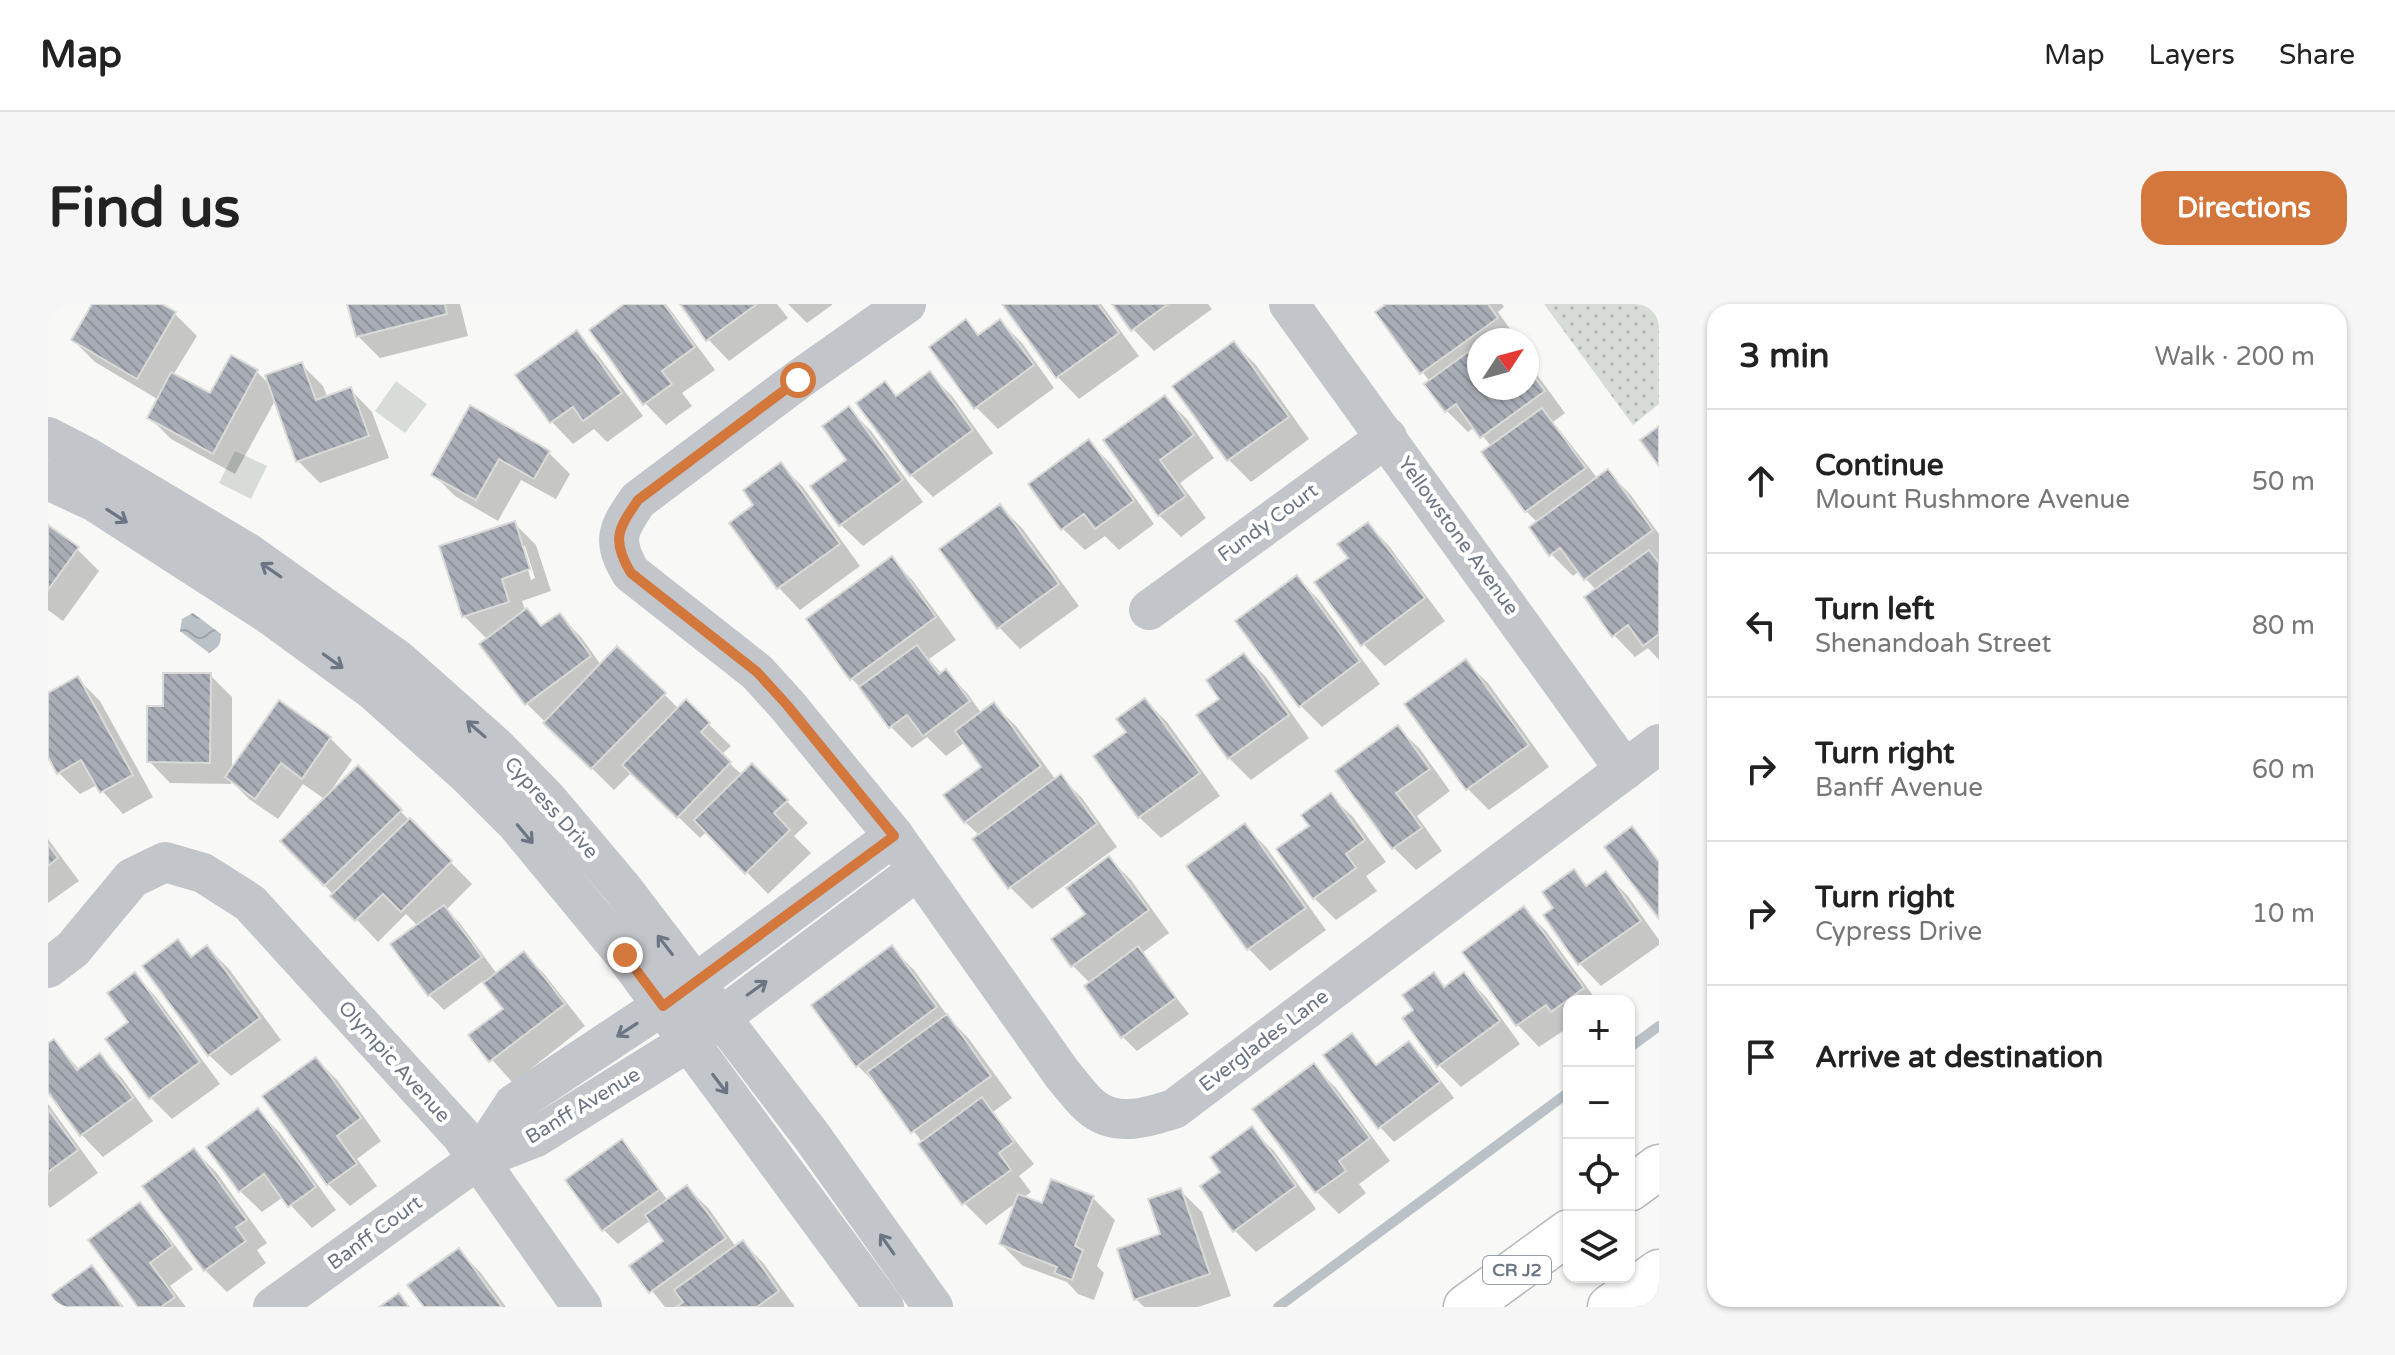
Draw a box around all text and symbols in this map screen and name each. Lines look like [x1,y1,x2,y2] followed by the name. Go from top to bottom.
[40,32,122,78] text: Map
[2044,38,2105,72] text: Map
[2149,38,2235,72] text: Layers
[2279,38,2355,72] text: Share
[2141,171,2347,245] button: Directions
[48,175,240,242] text: Find us
[1467,328,1539,400] north arrow
[1739,336,1830,377] text: 3 min
[2155,341,2315,372] text: Walk · 200 m
[780,362,816,398] route start
[1815,447,1944,484] text: Continue
[1392,452,1524,620] street label: Yellowstone Avenue
[1739,459,1783,503] icon: ahead
[2252,466,2315,497] text: 50 m
[1213,479,1323,567] street label: Fundy Court
[1815,484,2130,515] text: Mount Rushmore Avenue
[105,508,127,525] one-way arrow
[260,562,282,578] one-way arrow
[1815,591,1934,628] text: Turn left
[1739,603,1783,647] icon: left
[2252,610,2315,641] text: 80 m
[1815,628,2051,659] text: Shenandoah Street
[322,652,343,669] one-way arrow
[467,720,487,738] one-way arrow
[1815,735,1955,772] text: Turn right
[1739,747,1783,791] icon: right
[499,752,603,864] street label: Cypress Drive
[2252,754,2315,785] text: 60 m
[1815,772,1983,803] text: Banff Avenue
[516,824,534,845] one-way arrow
[1815,879,1955,916] text: Turn right
[1739,891,1783,935] icon: right
[2252,898,2315,929] text: 10 m
[1815,916,1982,947] text: Cypress Drive
[657,935,674,956] one-way arrow
[607,937,643,973] route end
[746,980,767,997] one-way arrow
[1195,985,1333,1097] street label: Everglades Lane
[1563,995,1635,1283] map controls
[1563,995,1635,1067] button: +
[333,996,455,1128] street label: Olympic Avenue
[616,1021,638,1038] one-way arrow
[1739,1035,1783,1079] icon: arrive
[1815,1039,2103,1076] text: Arrive at destination
[521,1062,645,1150] street label: Banff Avenue
[1563,1067,1635,1139] button: −
[711,1072,728,1094] one-way arrow
[1563,1139,1635,1211] button: locate
[323,1190,427,1275] street label: Banff Court
[1563,1211,1635,1283] button: layers
[879,1233,895,1255] one-way arrow
[1483,1256,1551,1284] road number: CR J2

